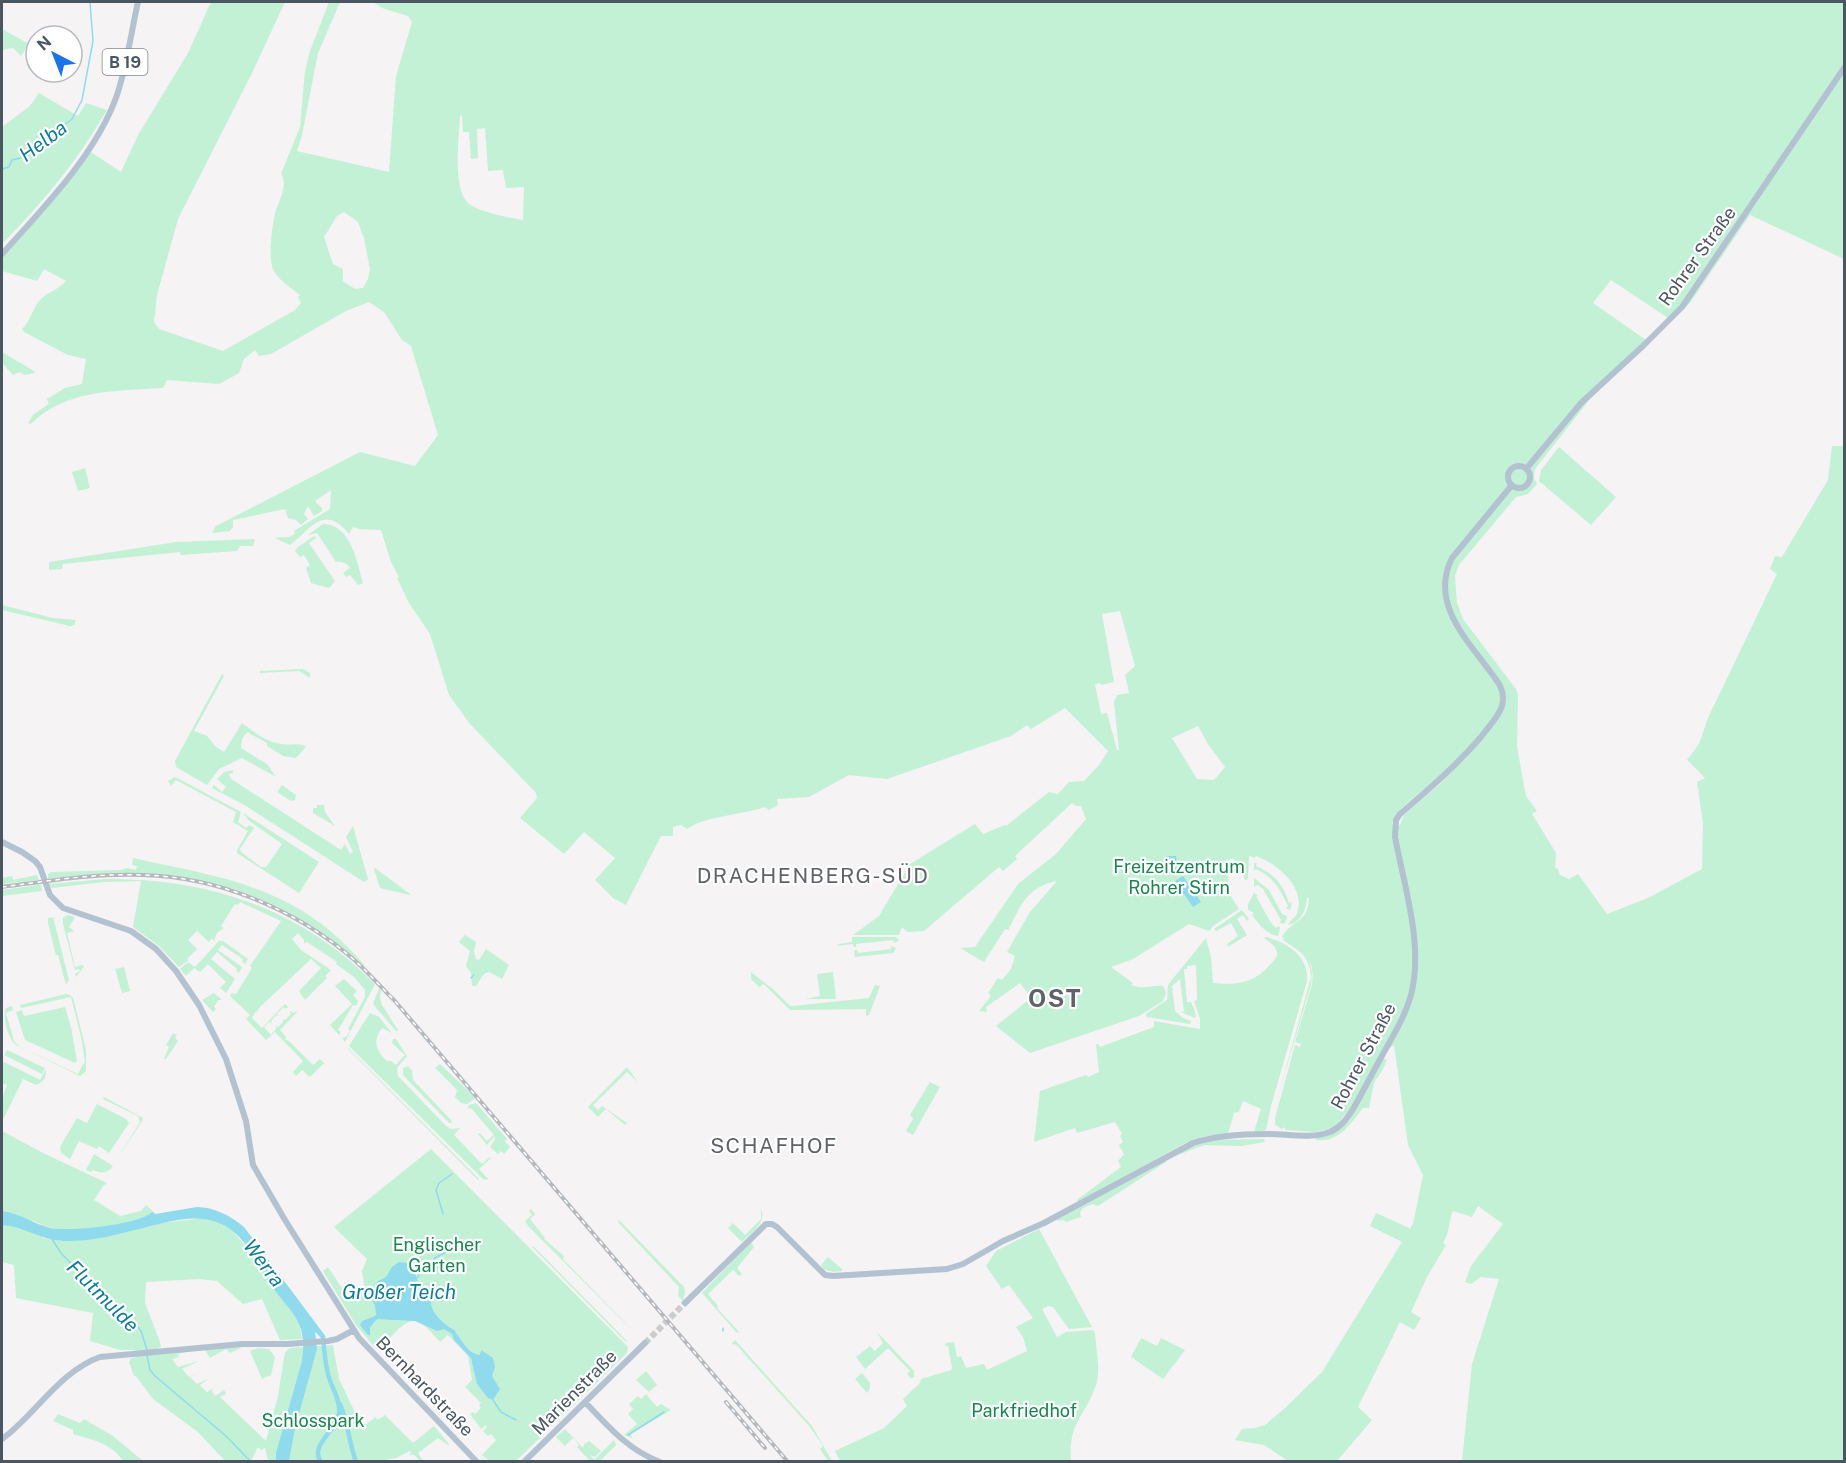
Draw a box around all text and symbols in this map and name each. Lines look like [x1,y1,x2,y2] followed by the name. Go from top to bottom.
[24,24,84,84] north arrow
[33,32,55,54] text: N
[102,49,148,75] road number: B 19
[14,115,72,167] water label: Helba
[1654,202,1740,310] street label: Rohrer Straße
[1113,856,1245,898] park label: Freizeitzentrum Rohrer Stirn
[697,863,929,888] district label: DRACHENBERG-SÜD
[1028,984,1082,1012] district label: OST
[1326,999,1400,1113] street label: Rohrer Straße
[710,1133,838,1158] district label: SCHAFHOF
[238,1234,290,1292] water label: Werra
[393,1234,481,1276] park label: Englischer Garten
[62,1255,144,1337] water label: Flutmulde
[342,1280,456,1304] water label: Großer Teich
[372,1332,478,1440] street label: Bernhardstraße
[527,1345,621,1439] street label: Marienstraße
[971,1400,1077,1421] park label: Parkfriedhof
[261,1410,365,1431] park label: Schlosspark

